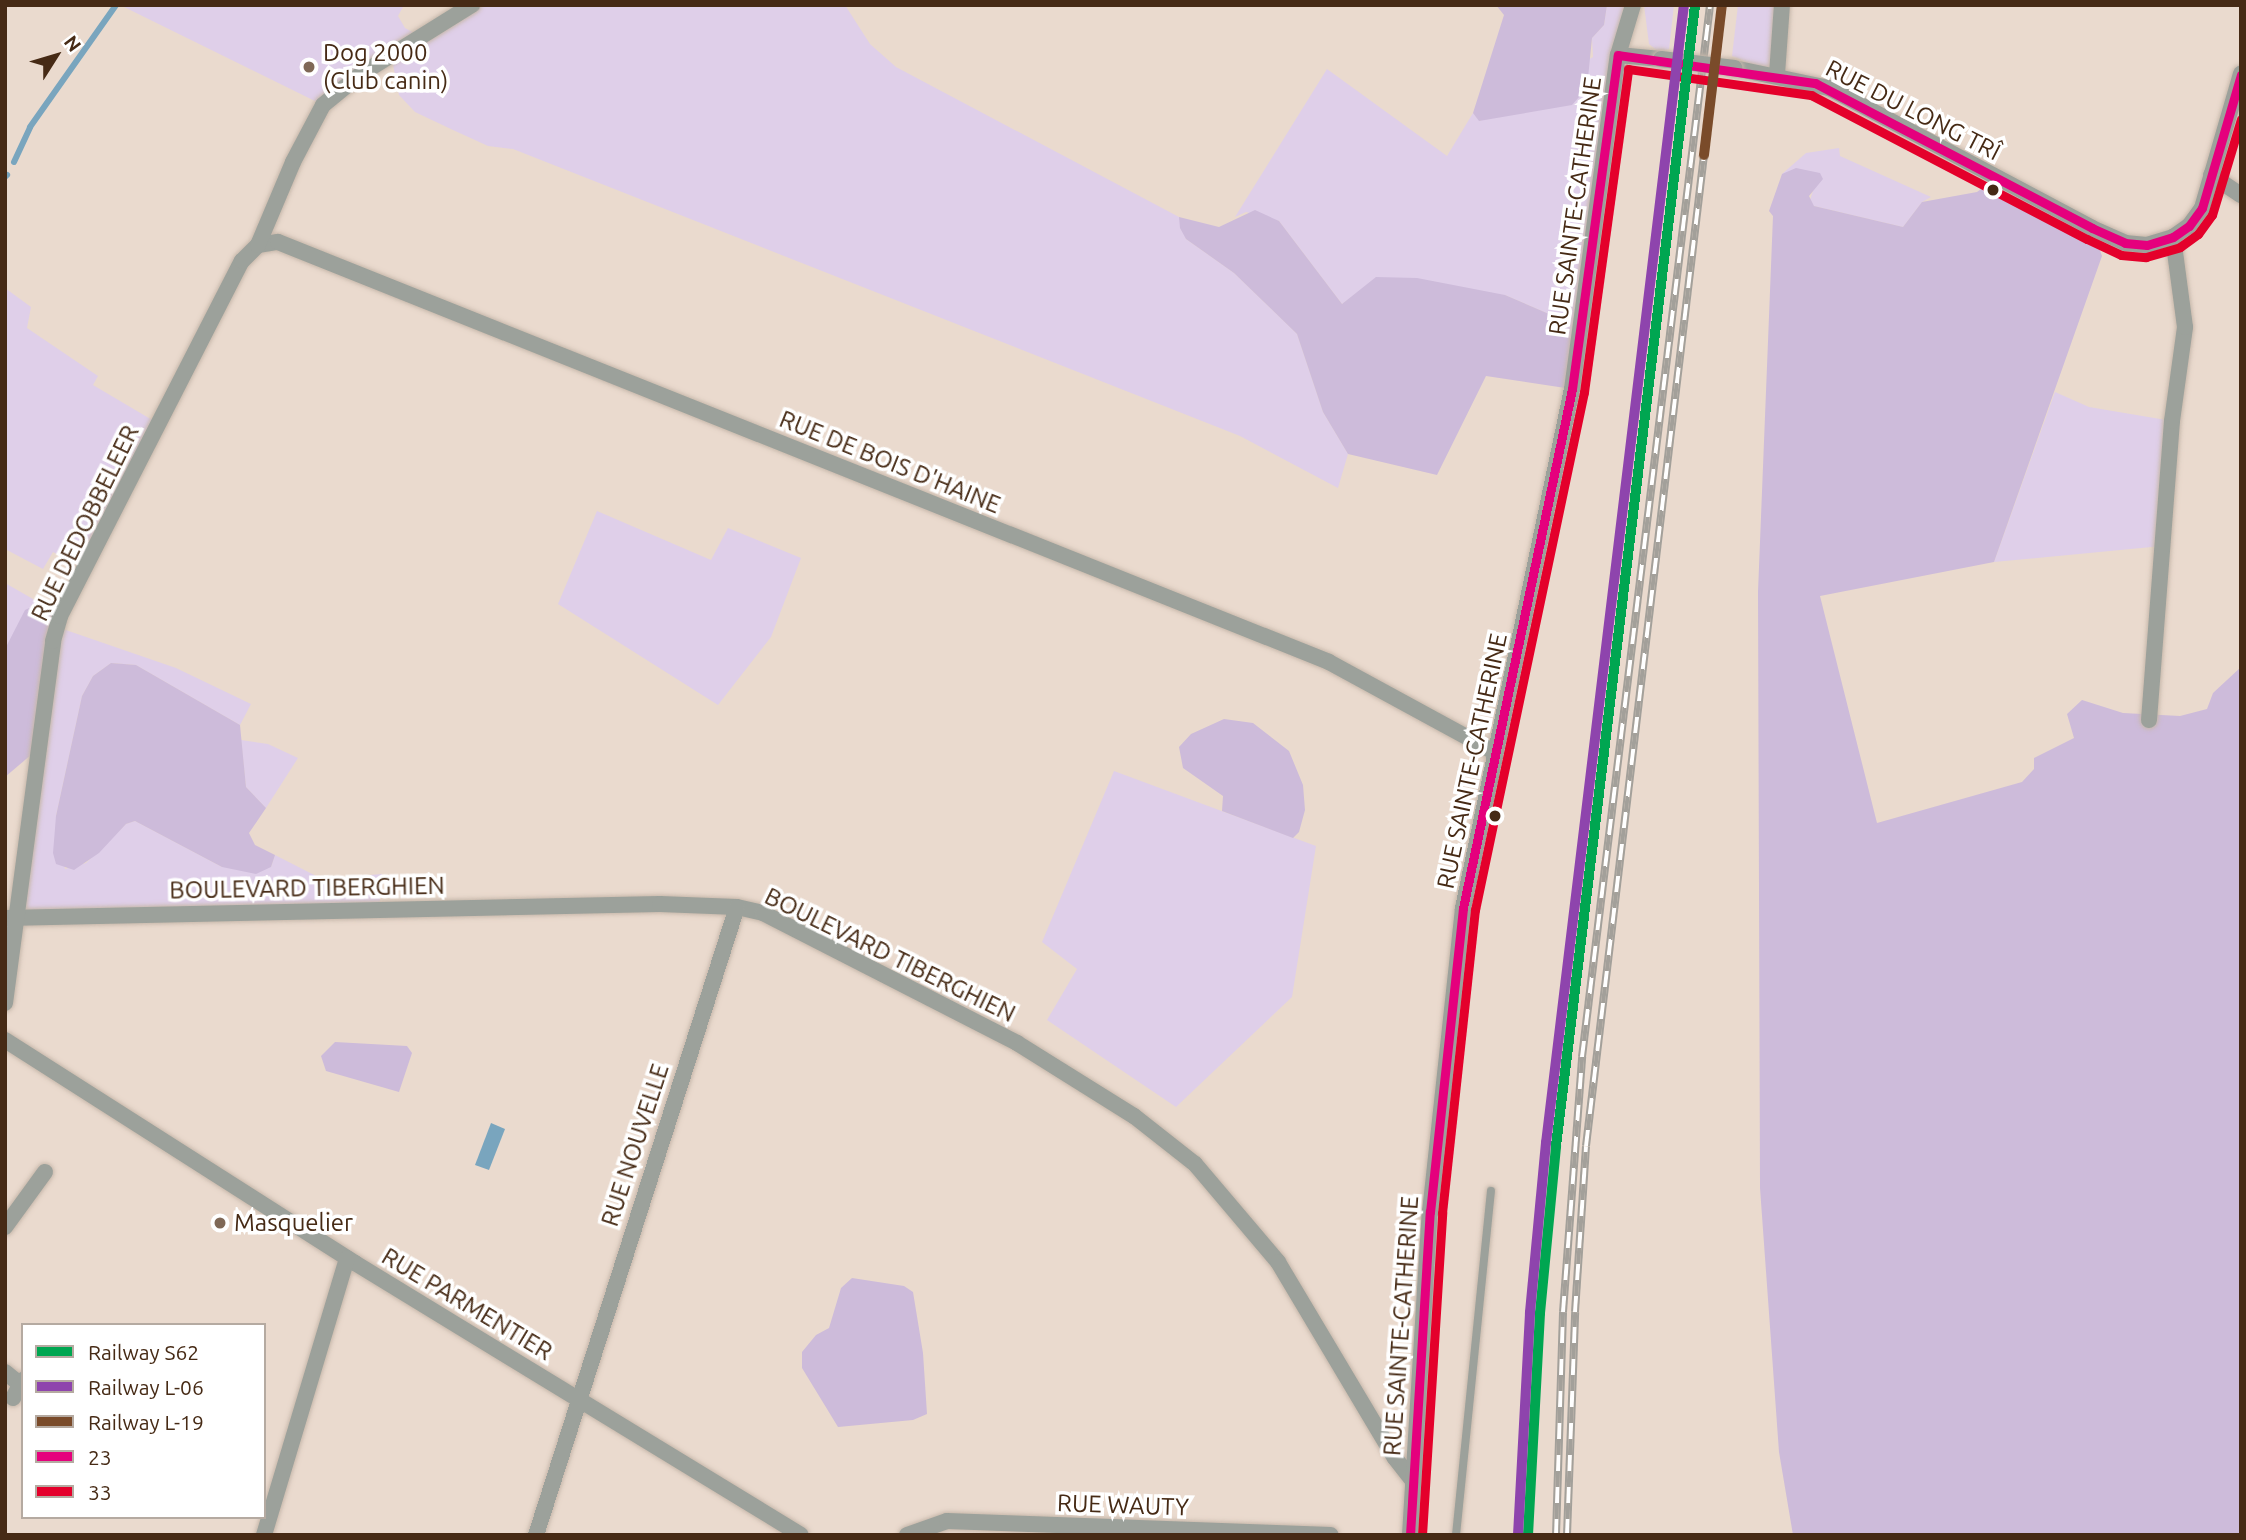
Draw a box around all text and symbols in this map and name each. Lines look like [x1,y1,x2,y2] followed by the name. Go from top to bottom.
[21,21,91,91] north arrow
[60,31,86,56] text: N
[323,39,448,95] place label: Dog 2000 (Club canin)
[1821,54,2005,166] street label: RUE DU LONG TRÎ
[301,59,317,75] marker: Dog 2000 (Club canin)
[1543,75,1607,337] street label: RUE SAINTE-CATHERINE
[1986,183,2000,197] unlabelled marker
[775,404,1005,520] street label: RUE DE BOIS D'HAINE
[25,420,145,626] street label: RUE DEDOBBELEER
[1431,631,1513,891] street label: RUE SAINTE-CATHERINE
[1488,809,1502,823] unlabelled marker
[169,871,445,905] street label: BOULEVARD TIBERGHIEN
[760,882,1020,1028] street label: BOULEVARD TIBERGHIEN
[595,1060,675,1230] street label: RUE NOUVELLE
[1378,1195,1424,1457] street label: RUE SAINTE-CATHERINE
[234,1209,353,1237] place label: Masquelier
[212,1215,228,1231] marker: Masquelier
[377,1242,557,1366] street label: RUE PARMENTIER
[21,1323,266,1519] legend
[88,1340,199,1364] text: Railway S62
[88,1375,204,1399] text: Railway L-06
[88,1410,204,1434] text: Railway L-19
[88,1445,112,1469] text: 23
[88,1480,112,1504] text: 33
[1056,1488,1190,1522] street label: RUE WAUTY

